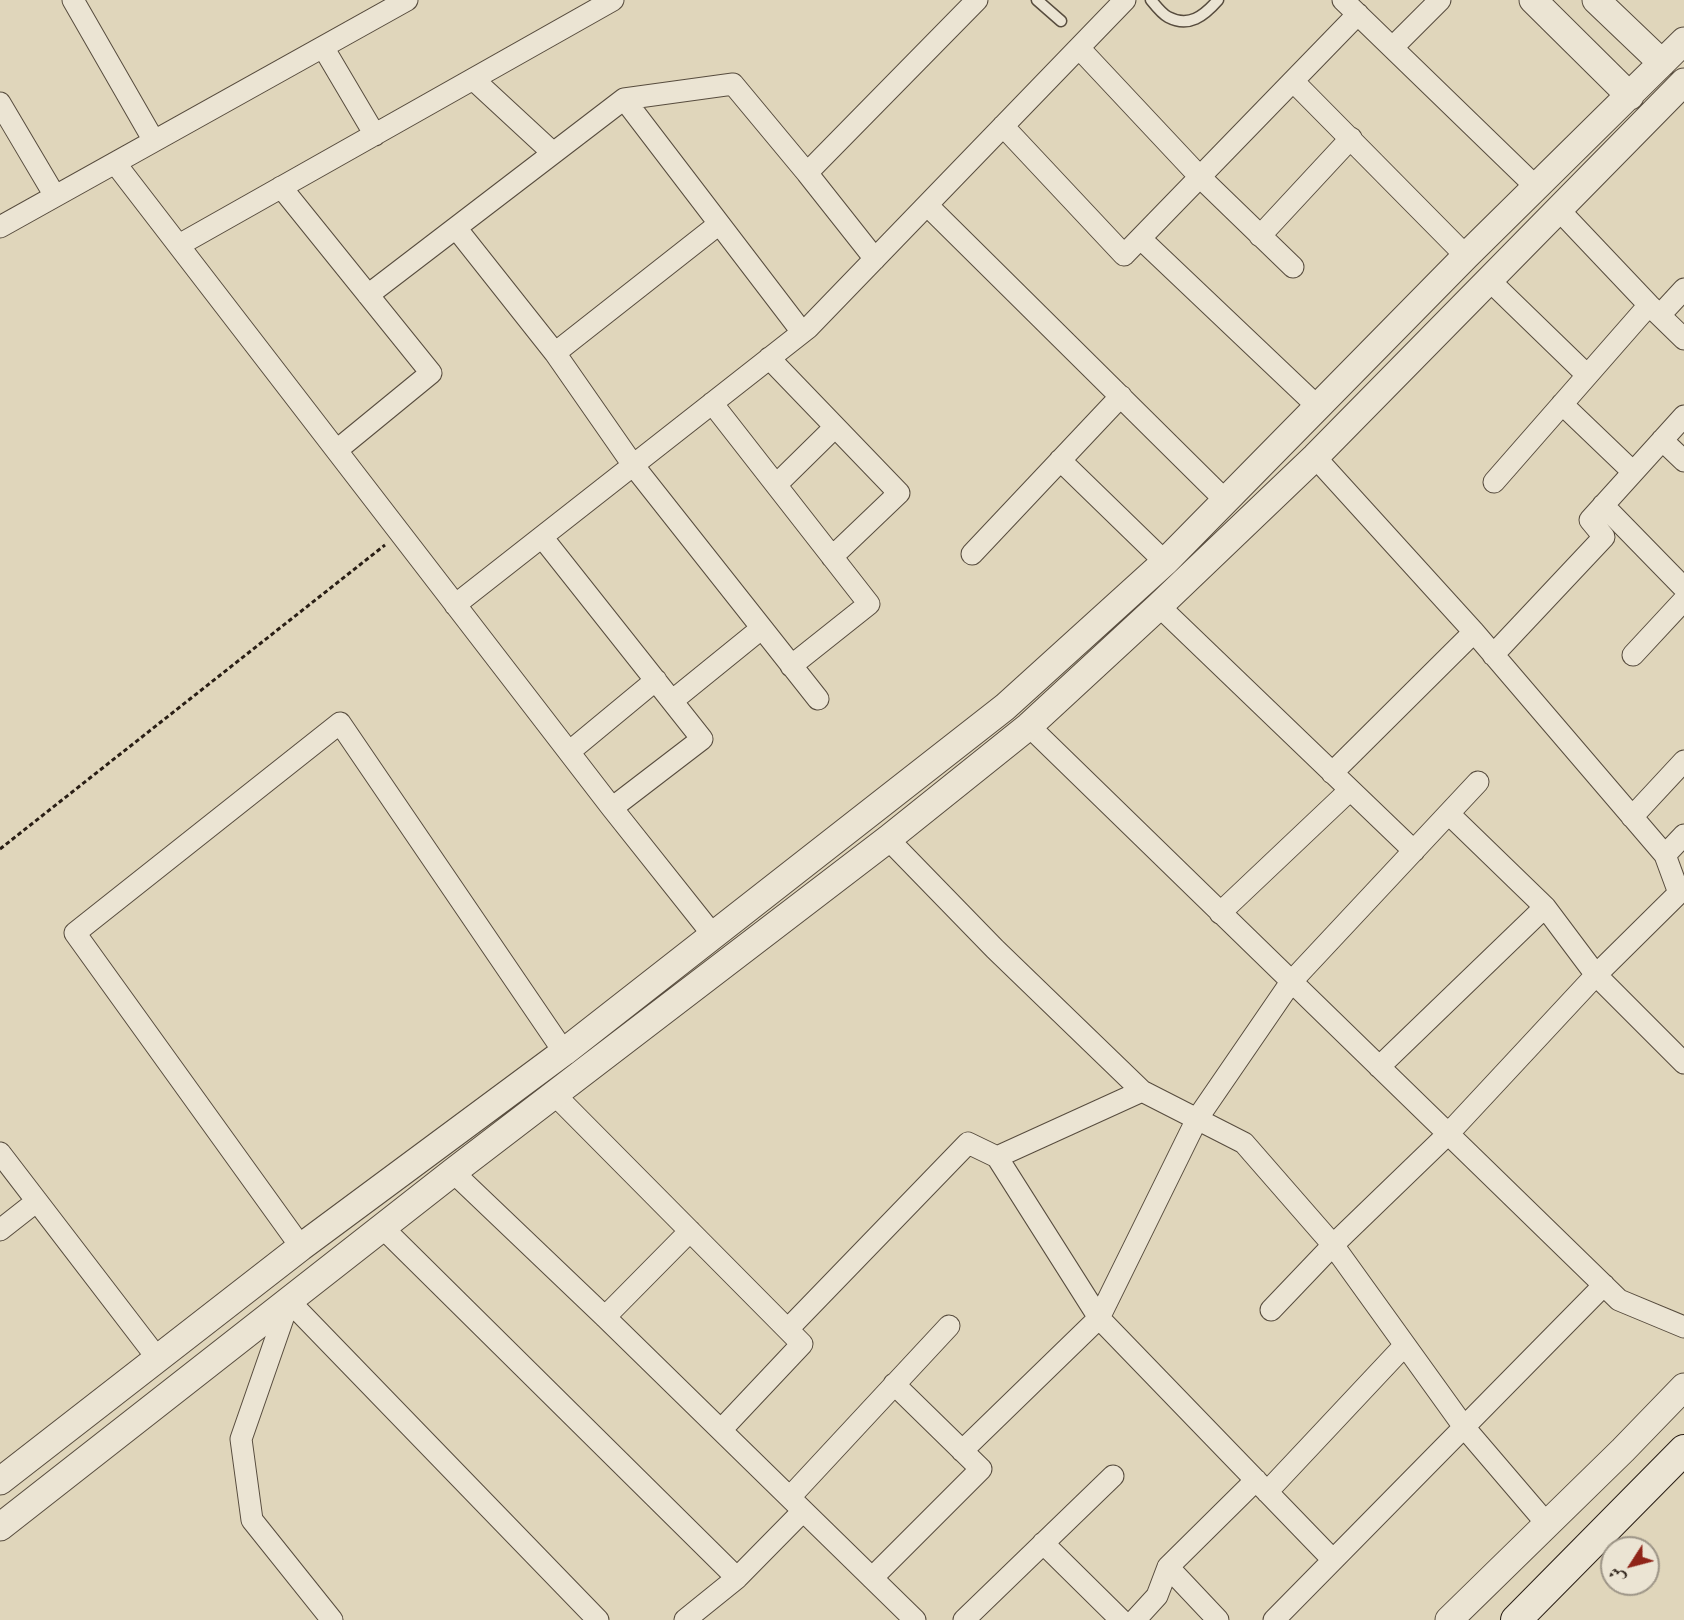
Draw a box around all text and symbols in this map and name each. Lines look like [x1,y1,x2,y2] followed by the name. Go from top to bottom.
[1600,1536,1660,1596] north arrow
[1604,1563,1630,1588] text: ش

